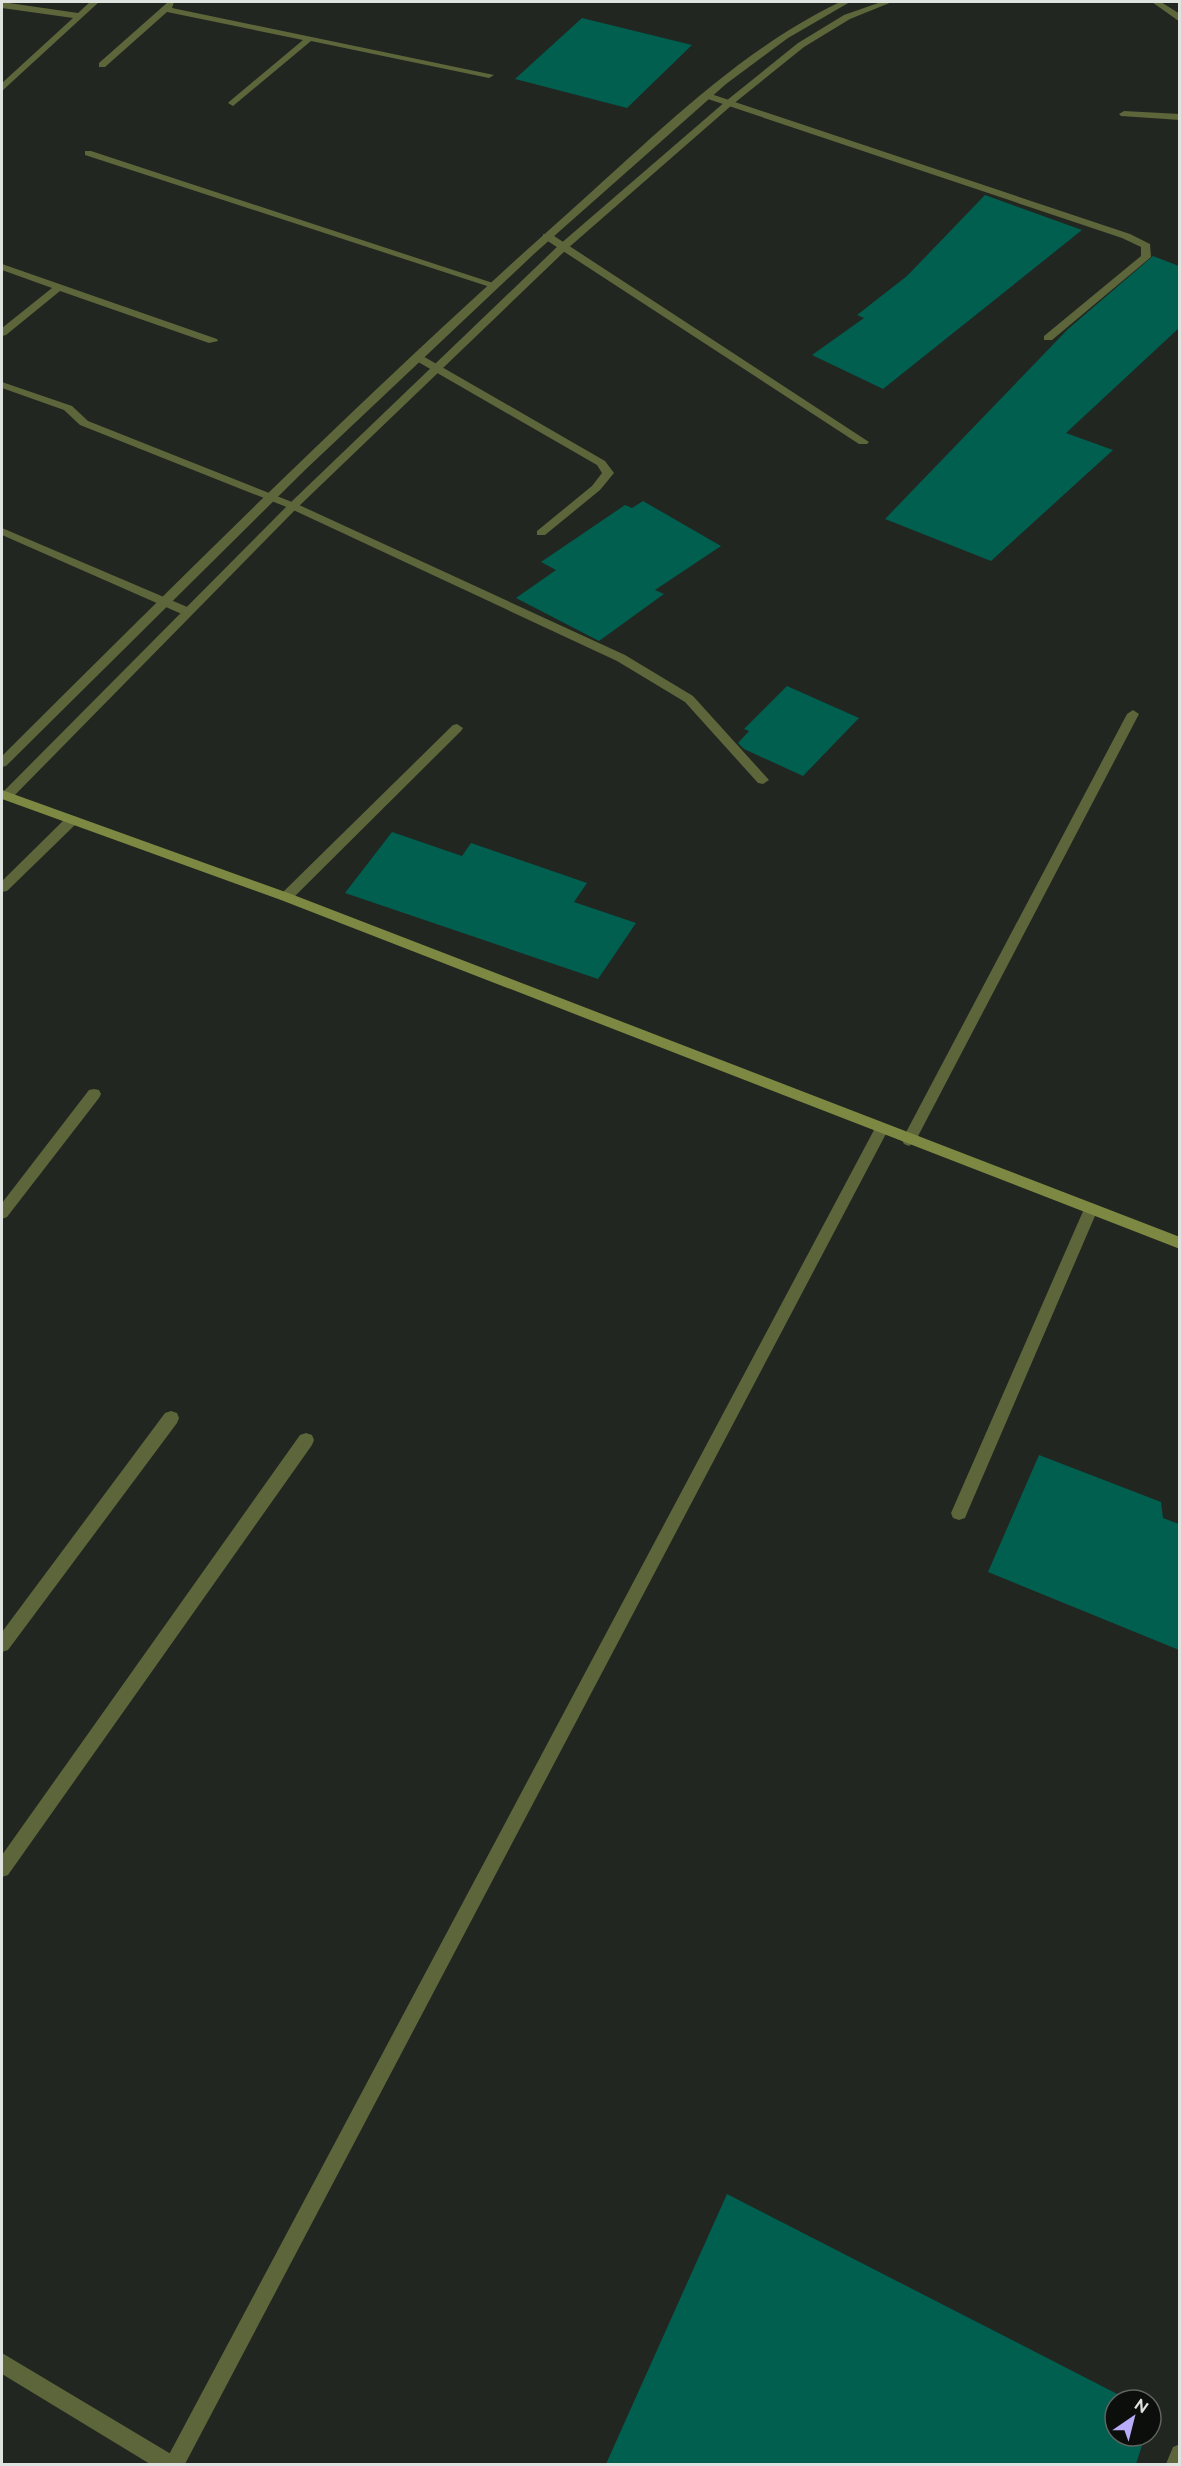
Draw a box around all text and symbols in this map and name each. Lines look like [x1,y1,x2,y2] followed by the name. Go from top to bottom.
[1103,2388,1163,2448] north arrow
[1131,2395,1152,2417] text: N

